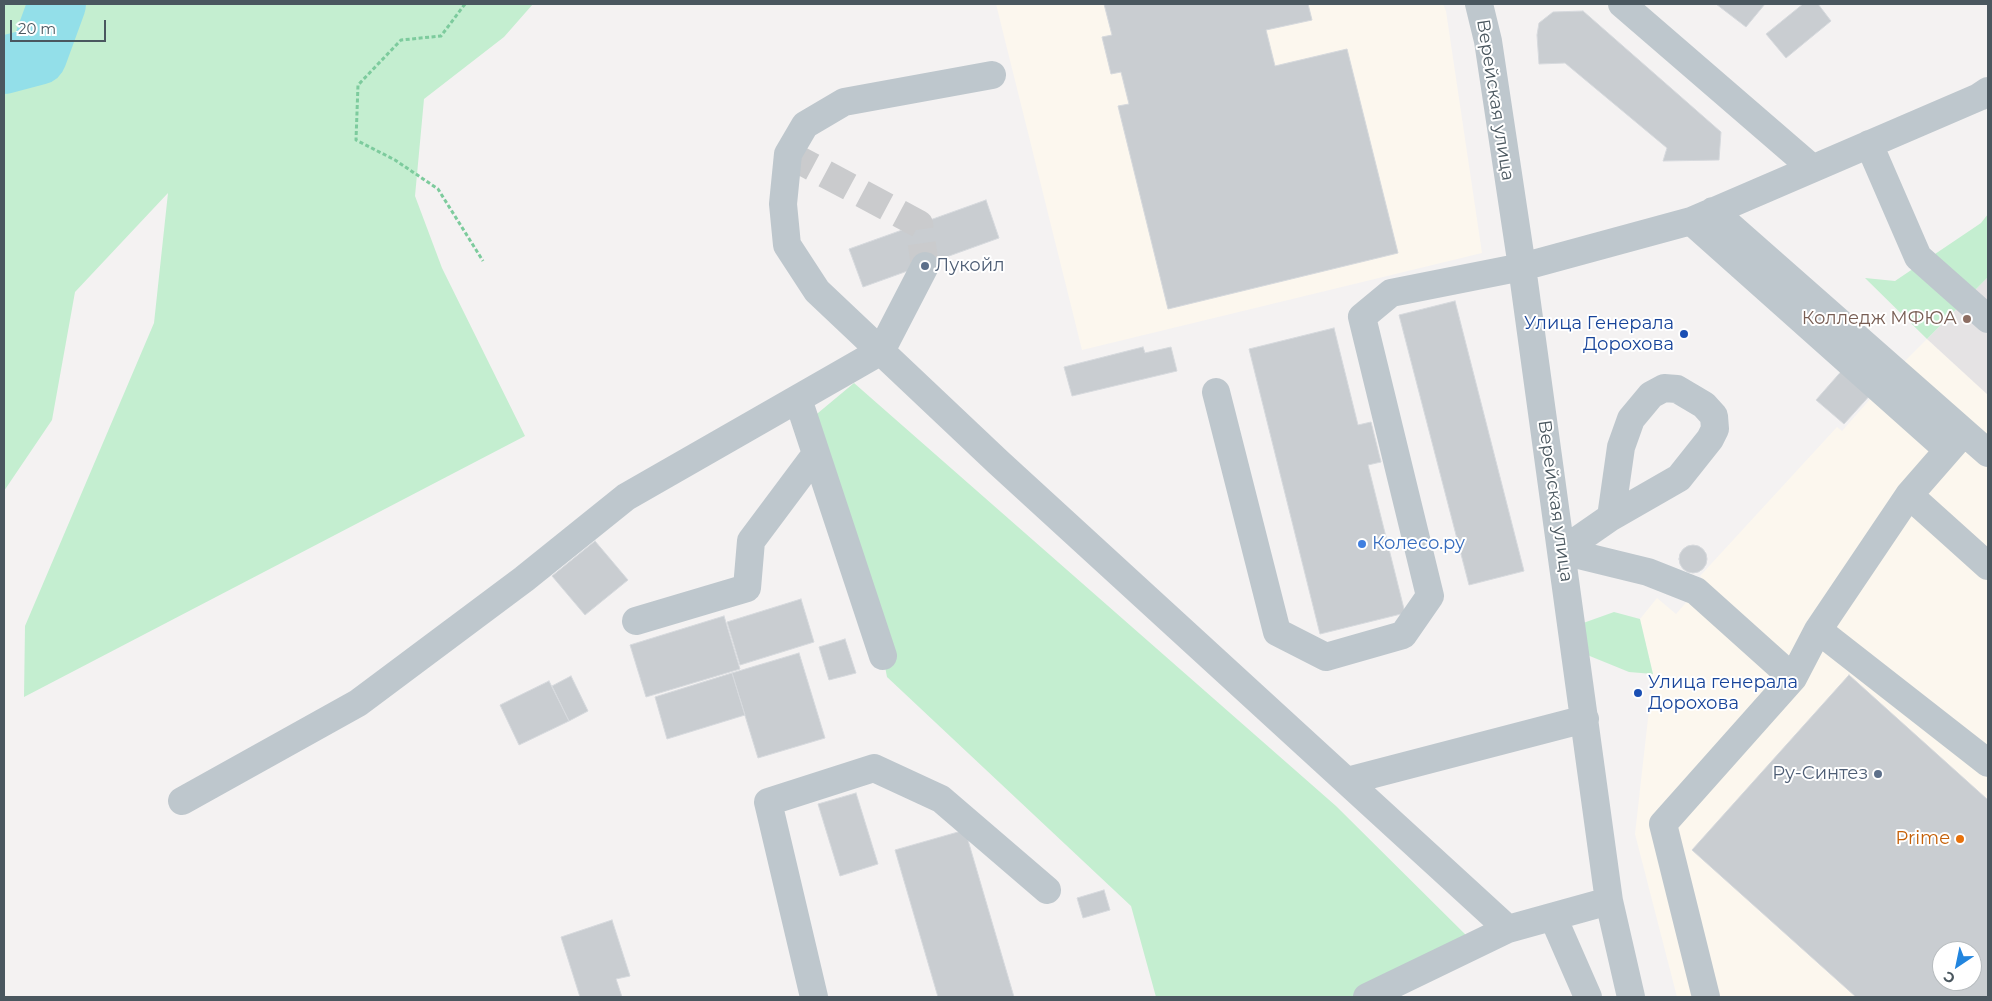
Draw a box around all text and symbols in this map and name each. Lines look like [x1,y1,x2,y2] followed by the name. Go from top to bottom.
[12,10,109,42] scale bar
[1472,18,1518,182] street label: Верейская улица
[18,19,56,38] text: 20 m
[935,255,1005,277] place label: Лукойл
[919,260,931,272] marker: Лукойл
[1802,308,1957,330] place label: Колледж МФЮА
[1524,313,1674,356] place label: Улица Генерала Дорохова
[1961,313,1973,325] marker: Колледж МФЮА
[1678,328,1690,340] marker: Улица Генерала Дорохова
[1533,419,1577,583] street label: Верейская улица
[1372,533,1465,555] place label: Колесо.ру
[1356,538,1368,550] marker: Колесо.ру
[1648,672,1798,714] place label: Улица генерала Дорохова
[1632,687,1644,699] marker: Улица генерала Дорохова
[1772,763,1868,785] place label: Ру-Синтез
[1872,768,1884,780] marker: Ру-Синтез
[1896,828,1950,850] place label: Prime
[1954,833,1966,845] marker: Prime
[1932,941,1982,991] north arrow
[1940,967,1958,988] text: С

